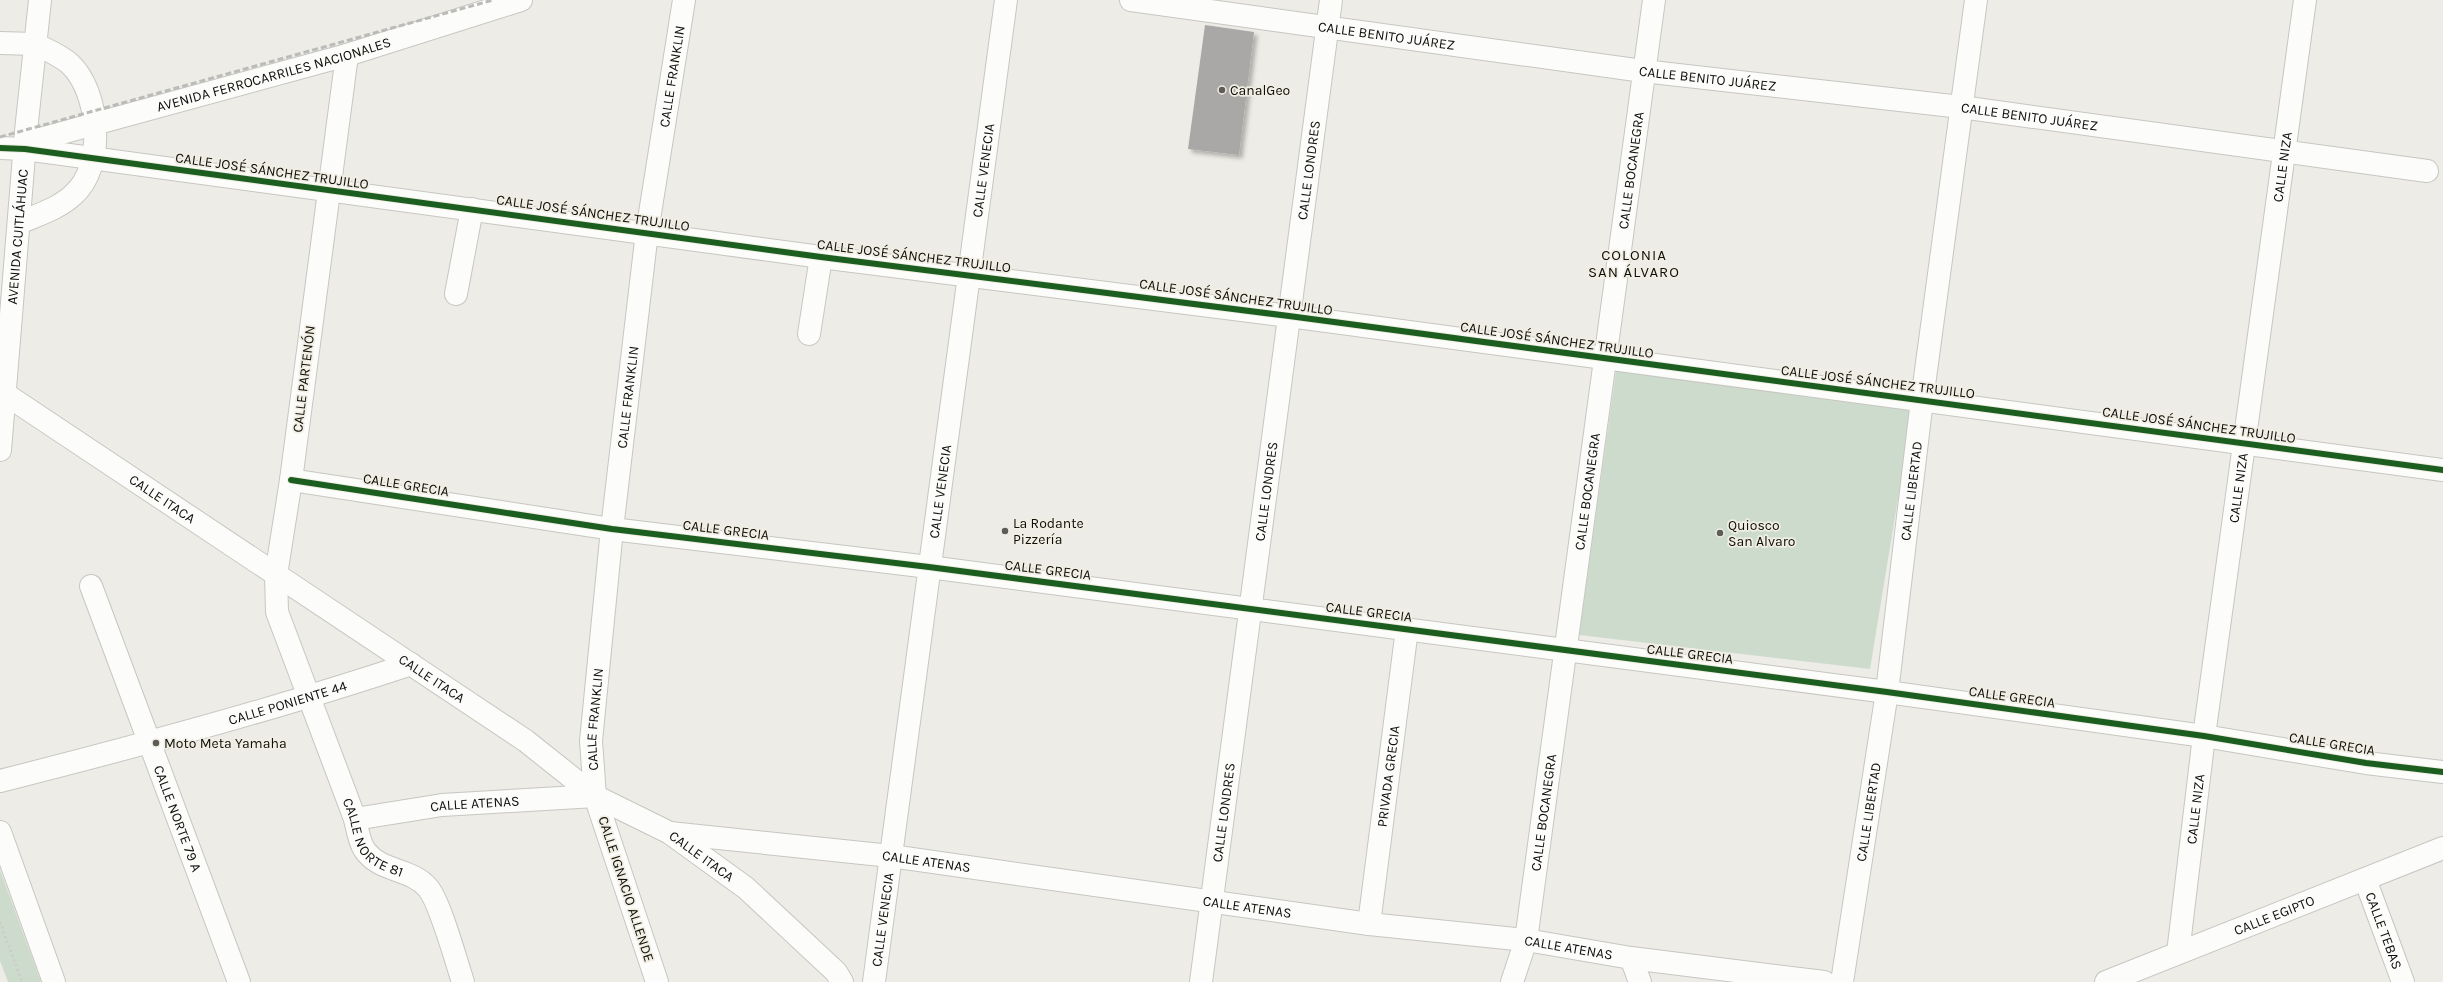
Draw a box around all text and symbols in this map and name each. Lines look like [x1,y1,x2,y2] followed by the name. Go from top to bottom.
[1317,18,1456,53] street label: CALLE BENITO JUÁREZ
[655,24,688,128] street label: CALLE FRANKLIN
[155,33,393,115] street label: AVENIDA FERROCARRILES NACIONALES
[1638,62,1777,95] street label: CALLE BENITO JUÁREZ
[1230,82,1290,99] place label: CanalGeo
[1217,85,1227,95] marker: CanalGeo
[1960,99,2099,134] street label: CALLE BENITO JUÁREZ
[1614,111,1647,230] street label: CALLE BOCANEGRA
[1293,119,1323,221] street label: CALLE LONDRES
[968,122,998,218] street label: CALLE VENECIA
[2269,131,2295,203] street label: CALLE NIZA
[174,148,370,193] street label: CALLE JOSÉ SÁNCHEZ TRUJILLO
[3,168,31,305] street label: AVENIDA CUITLÁHUAC
[495,190,691,235] street label: CALLE JOSÉ SÁNCHEZ TRUJILLO
[816,235,1012,276] street label: CALLE JOSÉ SÁNCHEZ TRUJILLO
[1588,246,1680,281] district label: COLONIA SAN ÁLVARO
[1138,274,1334,319] street label: CALLE JOSÉ SÁNCHEZ TRUJILLO
[1459,317,1655,362] street label: CALLE JOSÉ SÁNCHEZ TRUJILLO
[289,324,319,434] street label: CALLE PARTENÓN
[613,345,642,449] street label: CALLE FRANKLIN
[1780,361,1976,402] street label: CALLE JOSÉ SÁNCHEZ TRUJILLO
[2101,402,2297,447] street label: CALLE JOSÉ SÁNCHEZ TRUJILLO
[1571,432,1603,551] street label: CALLE BOCANEGRA
[1251,440,1281,542] street label: CALLE LONDRES
[1897,440,1926,542] street label: CALLE LIBERTAD
[925,443,955,539] street label: CALLE VENECIA
[2225,452,2251,524] street label: CALLE NIZA
[362,470,450,500] street label: CALLE GRECIA
[126,471,199,527] street label: CALLE ITACA
[1013,515,1084,548] place label: La Rodante Pizzería
[682,516,770,544] street label: CALLE GRECIA
[1728,517,1795,550] place label: Quiosco San Alvaro
[1000,526,1010,536] marker: La Rodante Pizzería
[1715,528,1725,538] marker: Quiosco San Alvaro
[1004,556,1092,584] street label: CALLE GRECIA
[1325,598,1413,626] street label: CALLE GRECIA
[1646,640,1734,668] street label: CALLE GRECIA
[396,650,468,707] street label: CALLE ITACA
[582,667,607,771] street label: CALLE FRANKLIN
[226,677,349,728] street label: CALLE PONIENTE 44
[1968,683,2056,711] street label: CALLE GRECIA
[1373,724,1403,828] street label: PRIVADA GRECIA
[2288,729,2376,759] street label: CALLE GRECIA
[164,735,287,752] place label: Moto Meta Yamaha
[151,738,161,748] marker: Moto Meta Yamaha
[1527,753,1560,872] street label: CALLE BOCANEGRA
[1852,761,1884,863] street label: CALLE LIBERTAD
[1208,762,1238,863] street label: CALLE LONDRES
[150,763,205,874] street label: CALLE NORTE 79 A
[2183,773,2208,845] street label: CALLE NIZA
[429,792,520,815] street label: CALLE ATENAS
[339,796,406,880] street label: CALLE NORTE 81
[594,814,658,964] street label: CALLE IGNACIO ALLENDE
[666,827,737,885] street label: CALLE ITACA
[881,847,972,876] street label: CALLE ATENAS
[868,871,897,968] street label: CALLE VENECIA
[2362,890,2406,972] street label: CALLE TEBAS
[2231,891,2317,939] street label: CALLE EGIPTO
[1202,892,1293,921] street label: CALLE ATENAS
[1523,931,1614,963] street label: CALLE ATENAS

